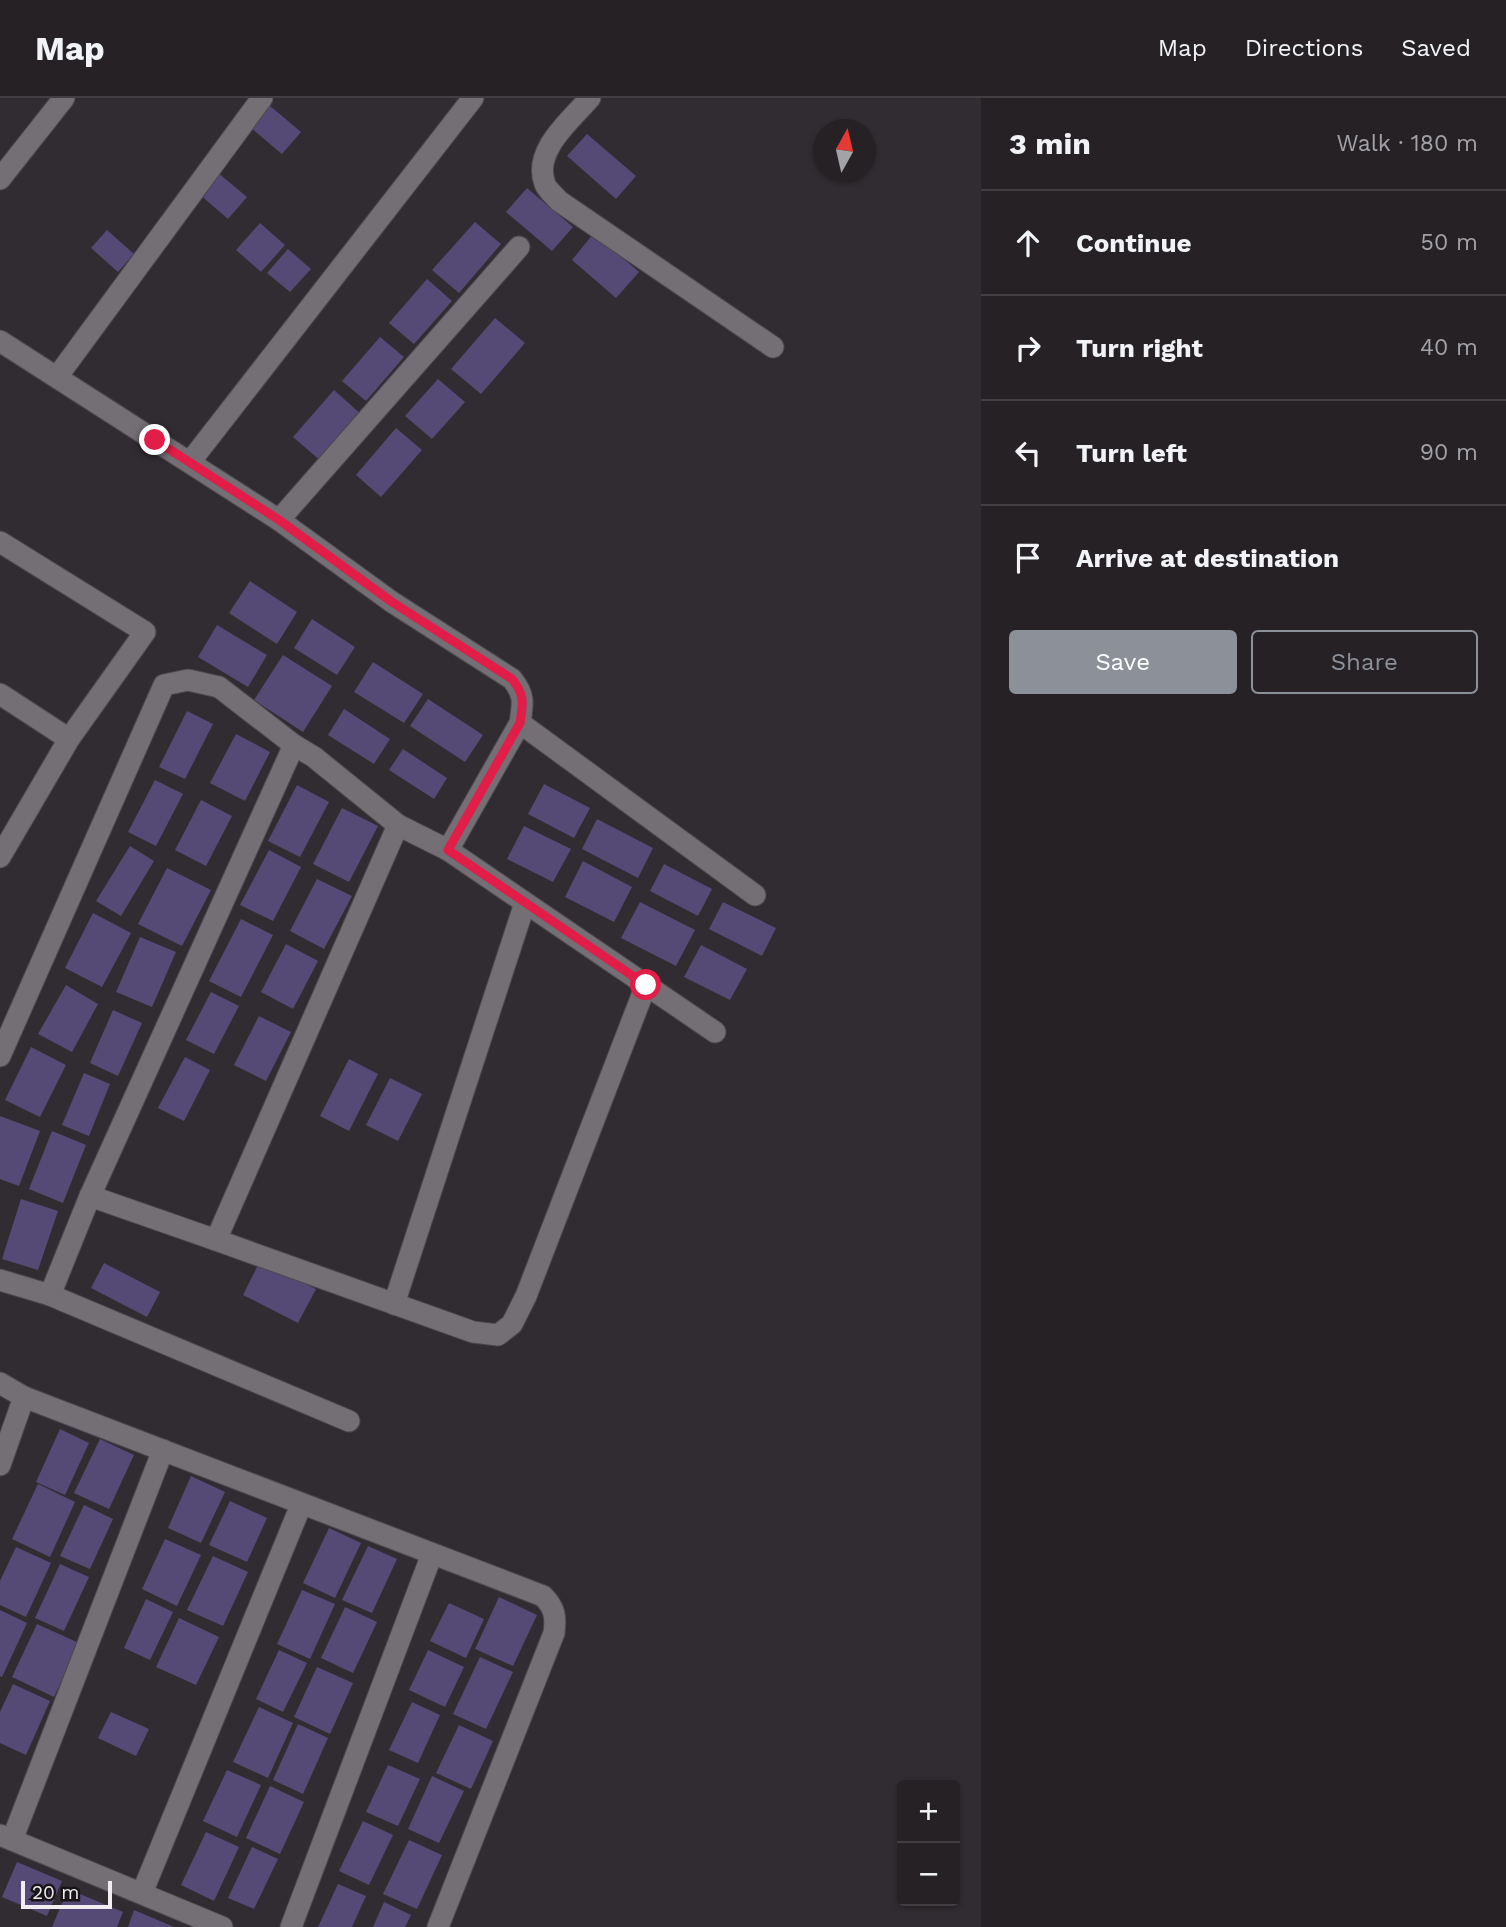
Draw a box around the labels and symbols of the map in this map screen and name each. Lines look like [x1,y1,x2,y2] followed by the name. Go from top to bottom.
[813,119,876,182] north arrow
[139,424,170,455] route end
[630,969,661,1000] route start
[21,1878,112,1910] scale bar

